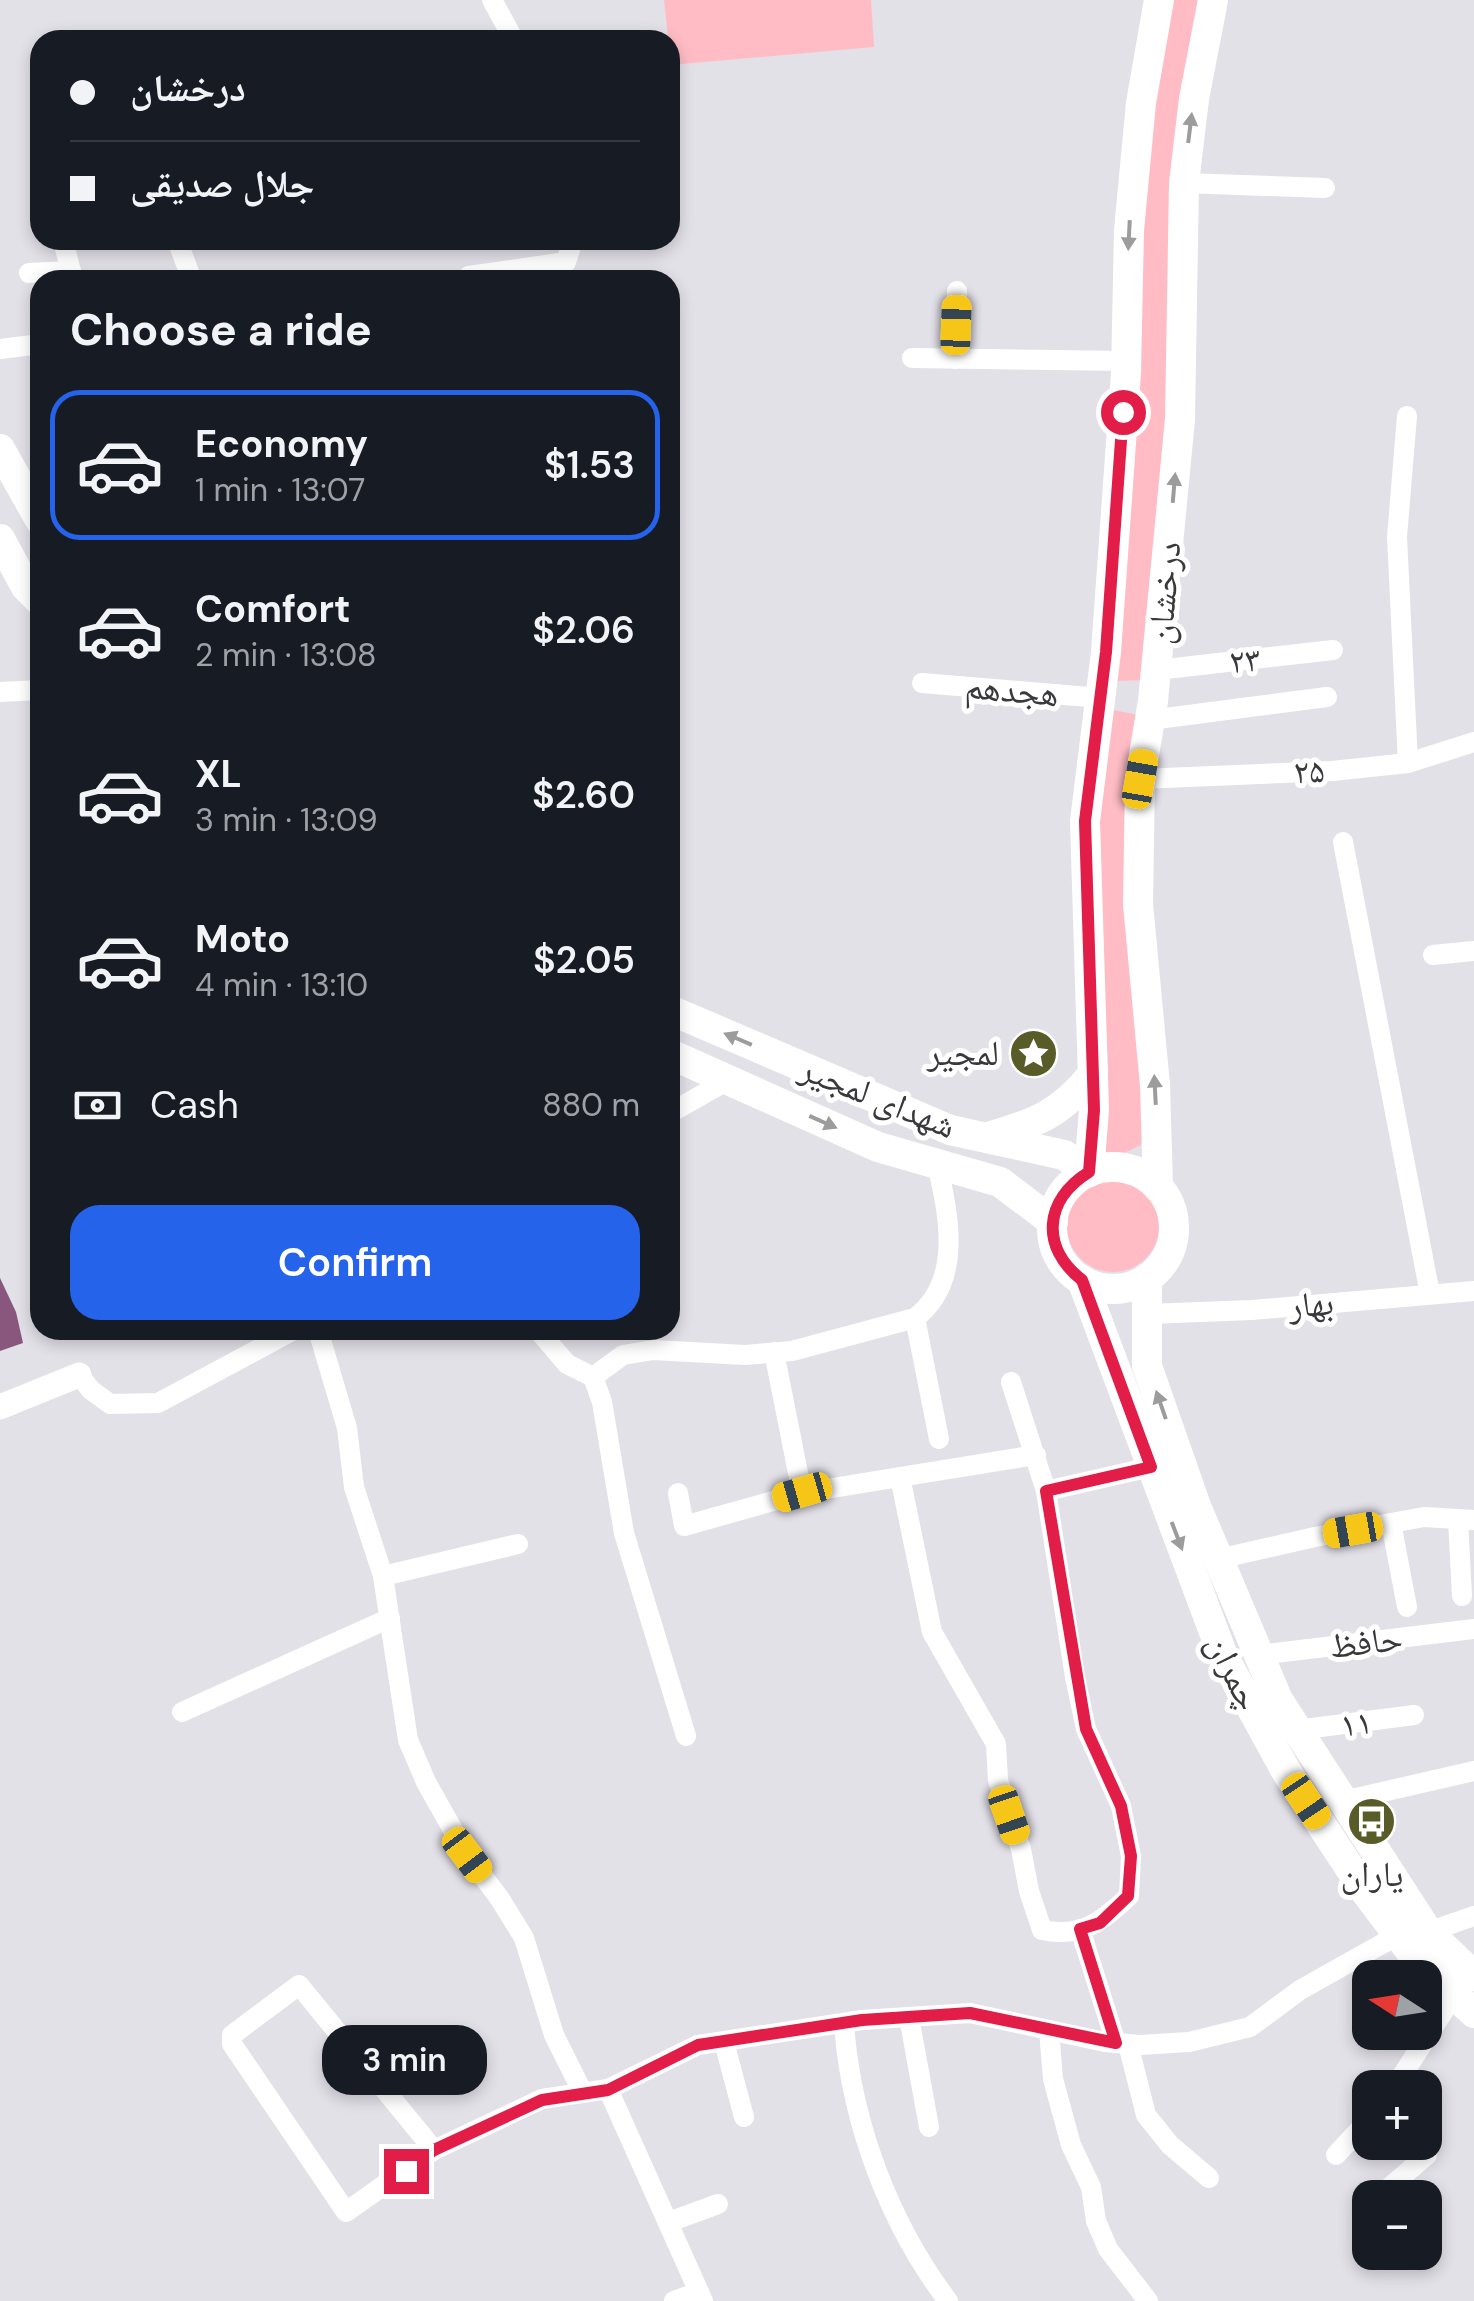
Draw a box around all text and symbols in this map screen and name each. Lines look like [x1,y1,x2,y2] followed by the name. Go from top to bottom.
[130,63,246,113] text: درخشان
[1182,112,1198,144] one-way arrow
[130,159,314,209] text: جلال صدیقی
[1121,220,1137,252] one-way arrow
[940,294,972,356] car
[70,300,372,359] text: Choose a ride
[1101,390,1146,435] route start
[195,419,368,469] text: Economy
[75,420,165,510] icon: car
[544,440,635,490] text: $1.53
[195,469,365,511] text: 1 min · 13:07
[1166,471,1182,503] one-way arrow
[1137,540,1191,646] street label: درخشان
[195,584,351,634] text: Comfort
[75,585,165,675] icon: car
[532,605,635,655] text: $2.06
[195,634,377,676] text: 2 min · 13:08
[1227,635,1263,685] street label: ۲۳
[963,663,1061,717] street label: هجدهم
[1120,747,1160,811] car
[1292,747,1326,795] street label: ۲۵
[195,749,242,799] text: XL
[75,750,165,840] icon: car
[532,770,635,820] text: $2.60
[195,799,378,841] text: 3 min · 13:09
[195,914,290,964] text: Moto
[75,915,165,1005] icon: car
[533,935,635,985] text: $2.05
[195,964,368,1006] text: 4 min · 13:10
[1008,1027,1060,1079] place icon: لمجیر
[926,1030,999,1076] place label: لمجیر
[723,1031,753,1047] one-way arrow
[792,1045,963,1149] street label: شهدای لمجیر
[1147,1073,1163,1105] one-way arrow
[70,1078,125,1133] icon: cash
[150,1080,239,1130] text: Cash
[542,1084,640,1126] text: 880 m
[808,1114,838,1130] one-way arrow
[70,1205,640,1320] button: Confirm
[1285,1279,1336,1329] street label: بهار
[1153,1390,1168,1420] one-way arrow
[769,1469,835,1515] car
[1321,1510,1385,1550] car
[1170,1521,1185,1551] one-way arrow
[1327,1615,1405,1669] street label: حافظ
[1196,1626,1272,1718] street label: چمران
[1337,1698,1375,1748] street label: ۱۱
[1277,1768,1335,1834] car
[985,1782,1033,1848] car
[1346,1796,1398,1848] bus stop icon: یاران
[437,1822,497,1888] car
[1340,1851,1404,1897] place label: یاران
[1352,1960,1442,2050] north arrow
[1352,1960,1442,2270] map controls
[324,2026,488,2096] callout: 3 min
[362,2039,447,2081] text: 3 min
[1352,2070,1442,2160] button: +
[384,2149,429,2194] route end
[1352,2180,1442,2270] button: −

